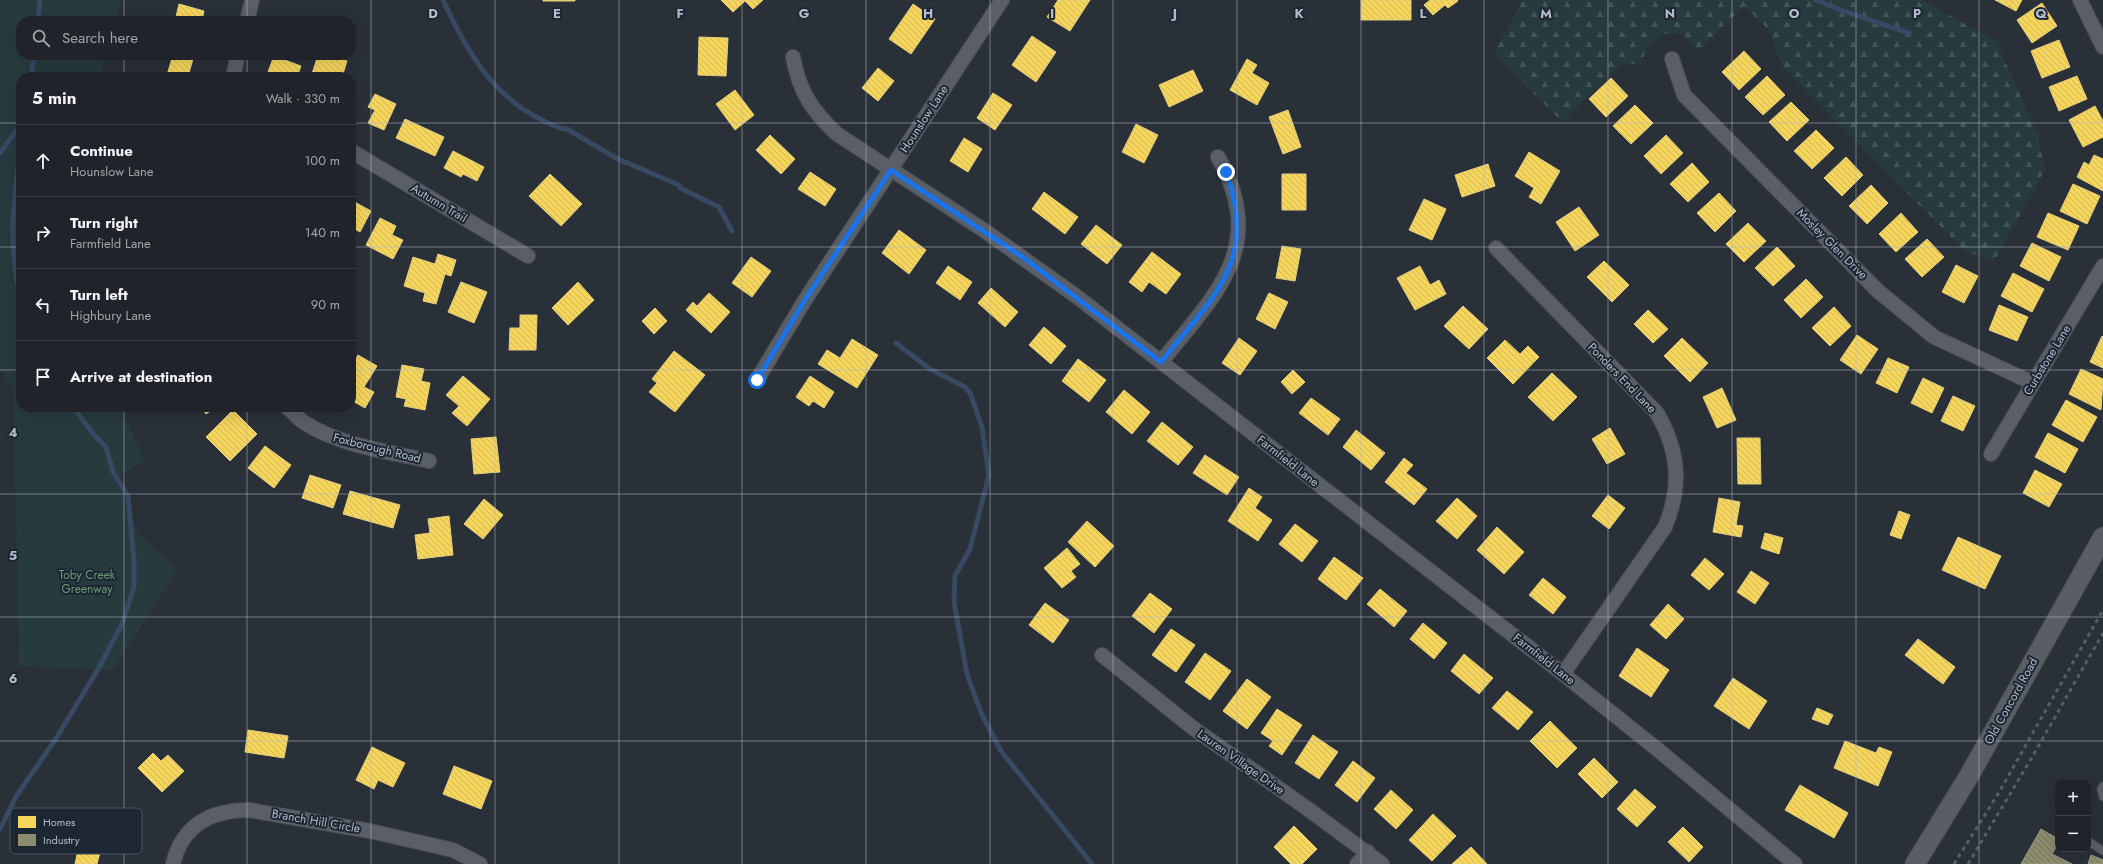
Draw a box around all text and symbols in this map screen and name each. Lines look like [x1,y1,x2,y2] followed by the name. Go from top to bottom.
[428,4,438,23] text: D
[553,4,561,23] text: E
[676,4,684,23] text: F
[799,4,810,23] text: G
[923,4,933,23] text: H
[1050,4,1054,23] text: I
[1170,4,1177,23] text: J
[1294,4,1304,23] text: K
[1420,4,1427,23] text: L
[1540,4,1552,23] text: M
[1665,4,1675,23] text: N
[1789,4,1800,23] text: O
[1913,4,1921,23] text: P
[2035,4,2047,23] text: Q
[16,16,356,60] search box
[30,27,52,49] icon: search
[62,27,138,49] text: Search here
[895,82,953,156] street label: Hounslow Lane
[32,86,76,110] text: 5 min
[266,89,340,108] text: Walk · 330 m
[70,140,133,162] text: Continue
[32,150,54,172] icon: ahead
[305,151,340,170] text: 100 m
[70,162,154,181] text: Hounslow Lane
[1217,163,1235,181] route end
[407,179,471,227] street label: Autumn Trail
[1793,205,1871,283] street label: Mosley Glen Drive
[70,212,138,234] text: Turn right
[32,222,54,244] icon: right
[305,223,340,242] text: 140 m
[70,234,151,253] text: Farmfield Lane
[70,284,128,306] text: Turn left
[32,294,54,316] icon: left
[311,295,340,314] text: 90 m
[70,306,151,325] text: Highbury Lane
[2019,321,2075,399] street label: Curbstone Lane
[1584,339,1660,417] street label: Ponders End Lane
[32,366,54,388] icon: arrive
[70,366,212,388] text: Arrive at destination
[748,371,766,389] route start
[8,423,18,442] text: 4
[331,428,423,468] street label: Foxborough Road
[1253,431,1323,491] street label: Farmfield Lane
[9,546,17,565] text: 5
[59,566,116,598] park label: Toby Creek Greenway
[1509,629,1579,689] street label: Farmfield Lane
[1980,654,2042,748] street label: Old Concord Road
[9,669,18,688] text: 6
[1194,725,1288,799] street label: Lauren Village Drive
[2055,780,2091,852] map controls
[2055,780,2091,816] button: +
[270,804,362,838] street label: Branch Hill Circle
[10,808,142,854] legend
[43,814,76,830] text: Homes
[2055,816,2091,852] button: −
[43,832,80,848] text: Industry

